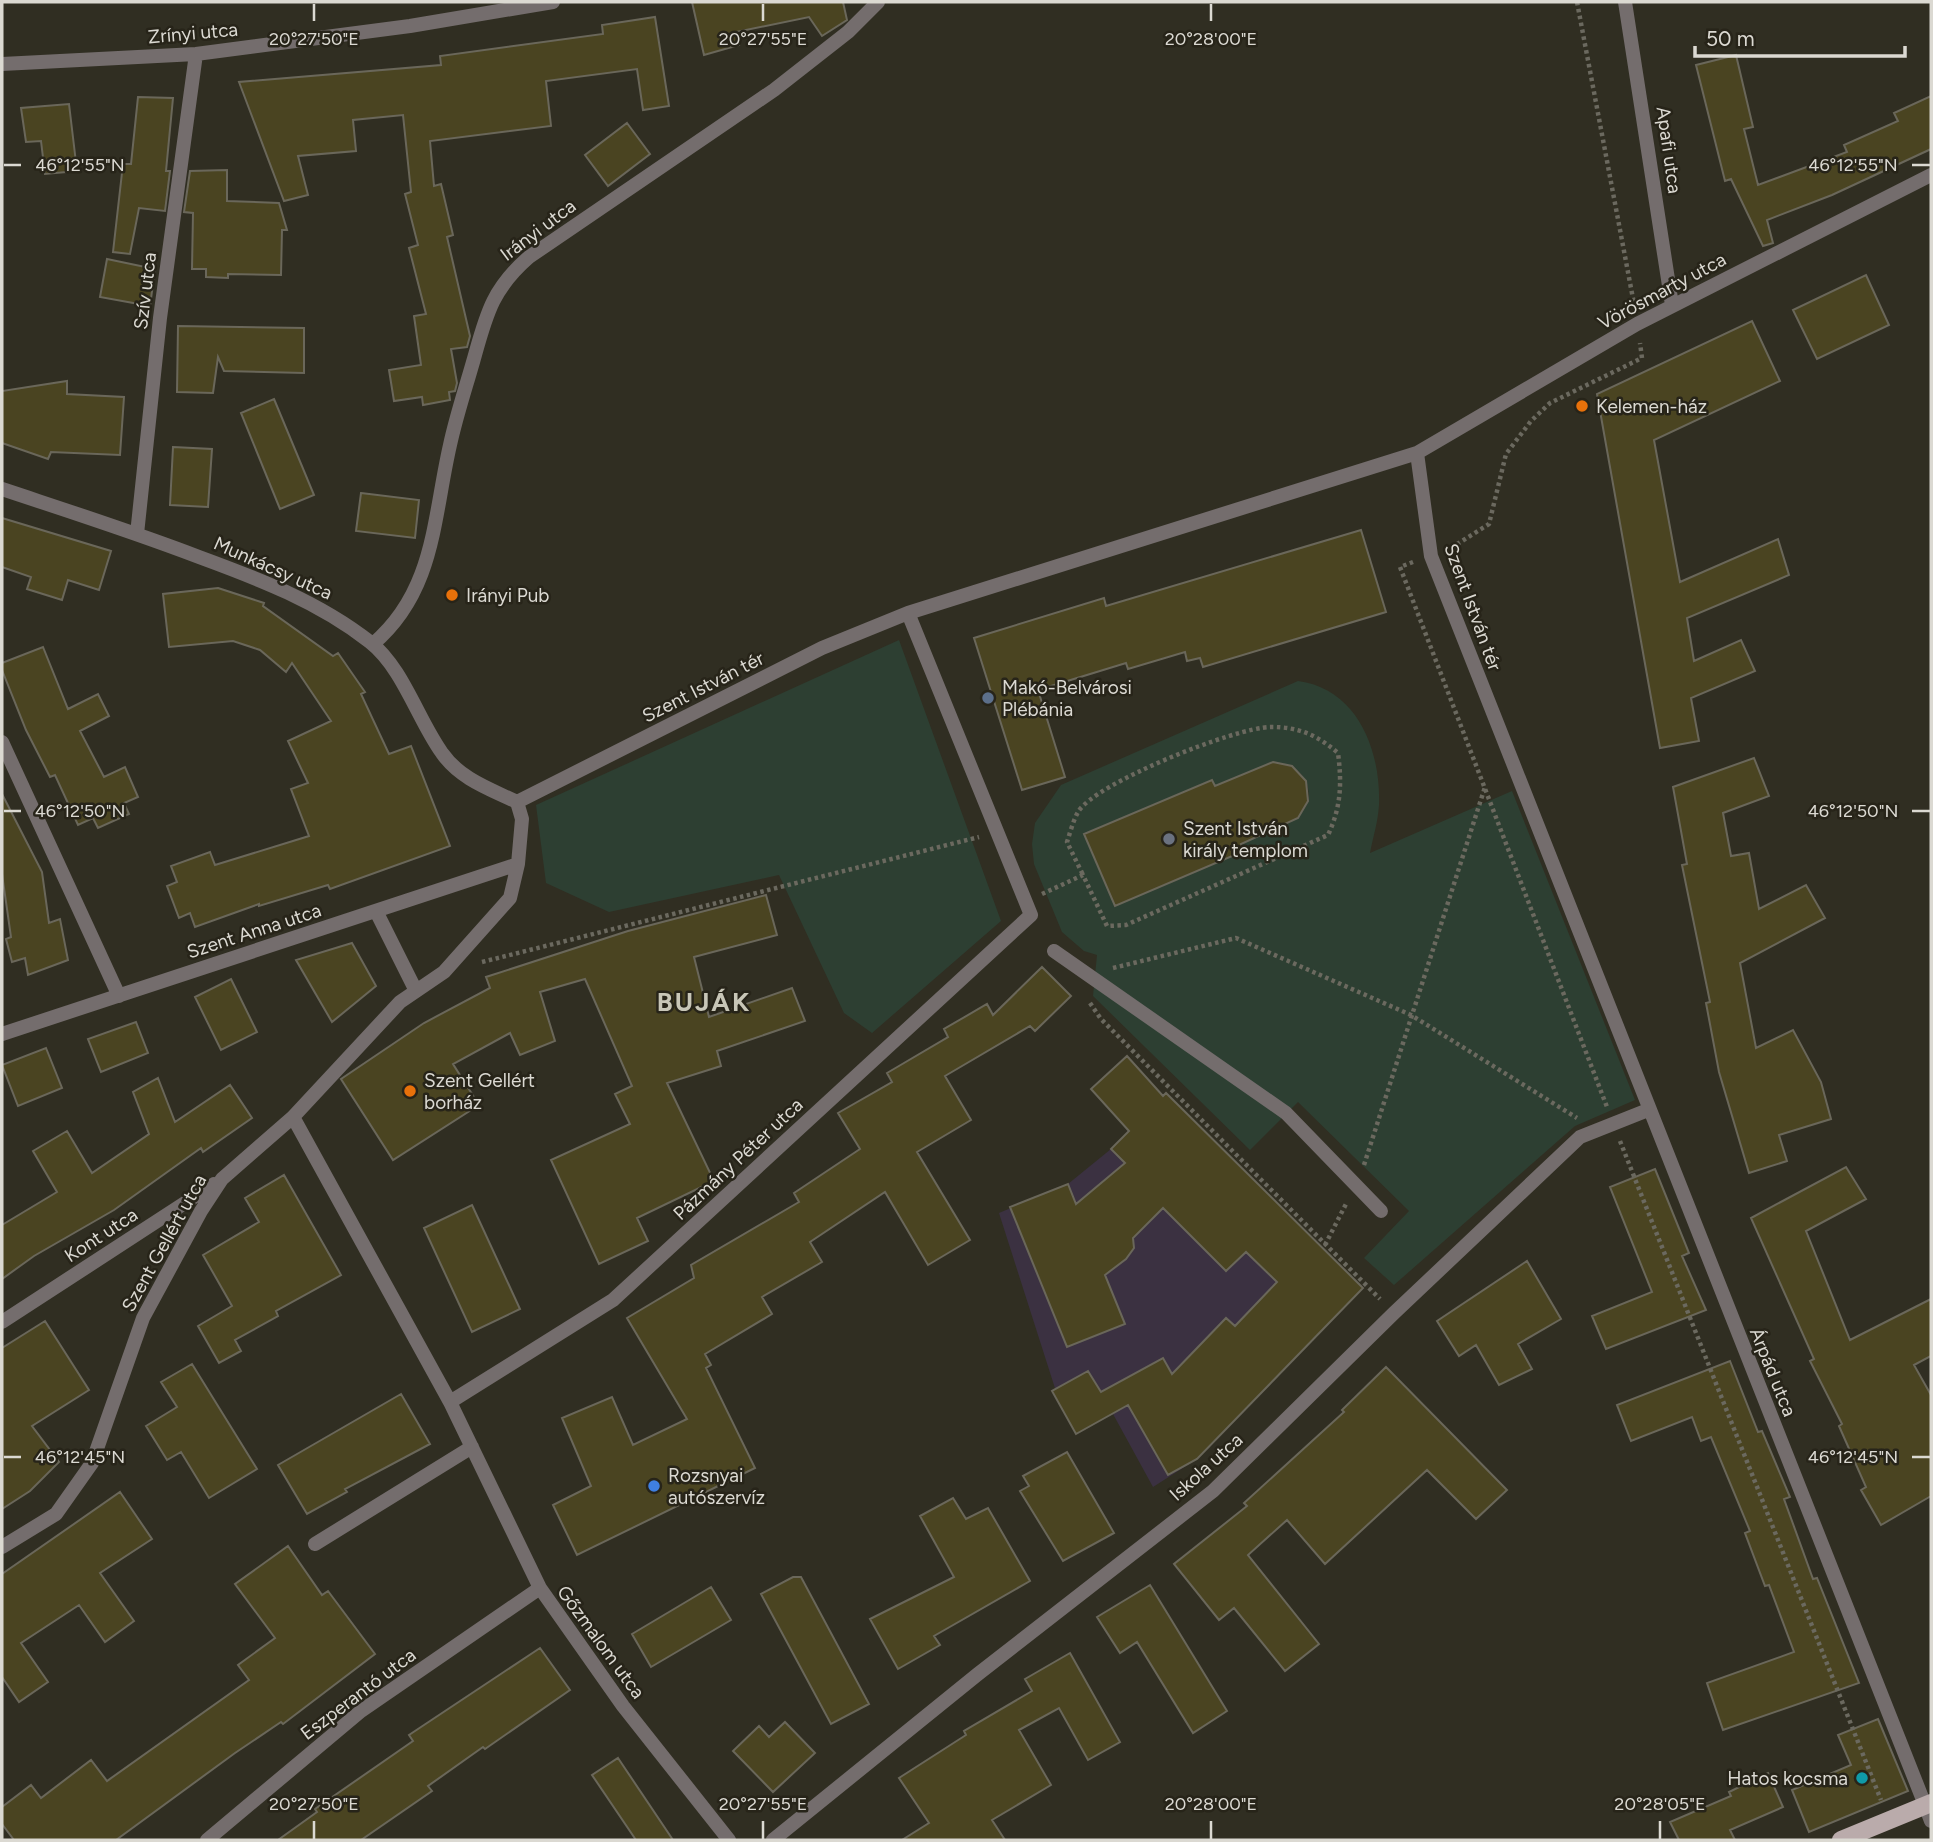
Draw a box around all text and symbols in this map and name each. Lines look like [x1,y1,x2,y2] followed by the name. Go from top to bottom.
[1695,14,1905,58] scale bar
[147,18,239,48] street label: Zrínyi utca
[1706,26,1755,51] text: 50 m
[269,28,359,50] text: 20°27'50"E
[719,28,807,50] text: 20°27'55"E
[1165,28,1257,50] text: 20°28'00"E
[1652,105,1686,195] street label: Apafi utca
[35,154,125,176] text: 46°12'55"N
[1808,154,1898,176] text: 46°12'55"N
[496,194,580,266] street label: Irányi utca
[1594,248,1730,334] street label: Vörösmarty utca
[129,251,161,331] street label: Szív utca
[1596,395,1707,418] place label: Kelemen-ház
[1574,398,1590,414] marker: Kelemen-ház
[210,532,336,604] street label: Munkácsy utca
[1439,540,1507,674] street label: Szent István tér
[466,584,549,607] place label: Irányi Pub
[444,587,460,603] marker: Irányi Pub
[638,646,768,728] street label: Szent István tér
[1002,676,1132,721] place label: Makó-Belvárosi Plébánia
[980,690,996,706] marker: Makó-Belvárosi Plébánia
[35,800,125,822] text: 46°12'50"N
[1808,800,1898,822] text: 46°12'50"N
[1183,817,1308,862] place label: Szent István király templom
[1161,831,1177,847] marker: Szent István király templom
[184,898,324,964] street label: Szent Anna utca
[657,986,751,1018] district label: BUJÁK
[424,1069,535,1114] place label: Szent Gellért borház
[402,1083,418,1099] marker: Szent Gellért borház
[669,1093,807,1225] street label: Pázmány Péter utca
[117,1170,211,1316] street label: Szent Gellért utca
[60,1203,142,1267] street label: Kont utca
[1745,1324,1801,1420] street label: Árpád utca
[1165,1428,1247,1506] street label: Iskola utca
[35,1446,125,1468] text: 46°12'45"N
[1808,1446,1898,1468] text: 46°12'45"N
[668,1464,765,1509] place label: Rozsnyai autószervíz
[646,1478,662,1494] marker: Rozsnyai autószervíz
[552,1581,650,1703] street label: Gőzmalom utca
[296,1643,420,1745] street label: Eszperantó utca
[1727,1767,1848,1790] place label: Hatos kocsma
[1854,1770,1870,1786] marker: Hatos kocsma
[269,1793,359,1815] text: 20°27'50"E
[719,1793,807,1815] text: 20°27'55"E
[1165,1793,1257,1815] text: 20°28'00"E
[1614,1793,1706,1815] text: 20°28'05"E

